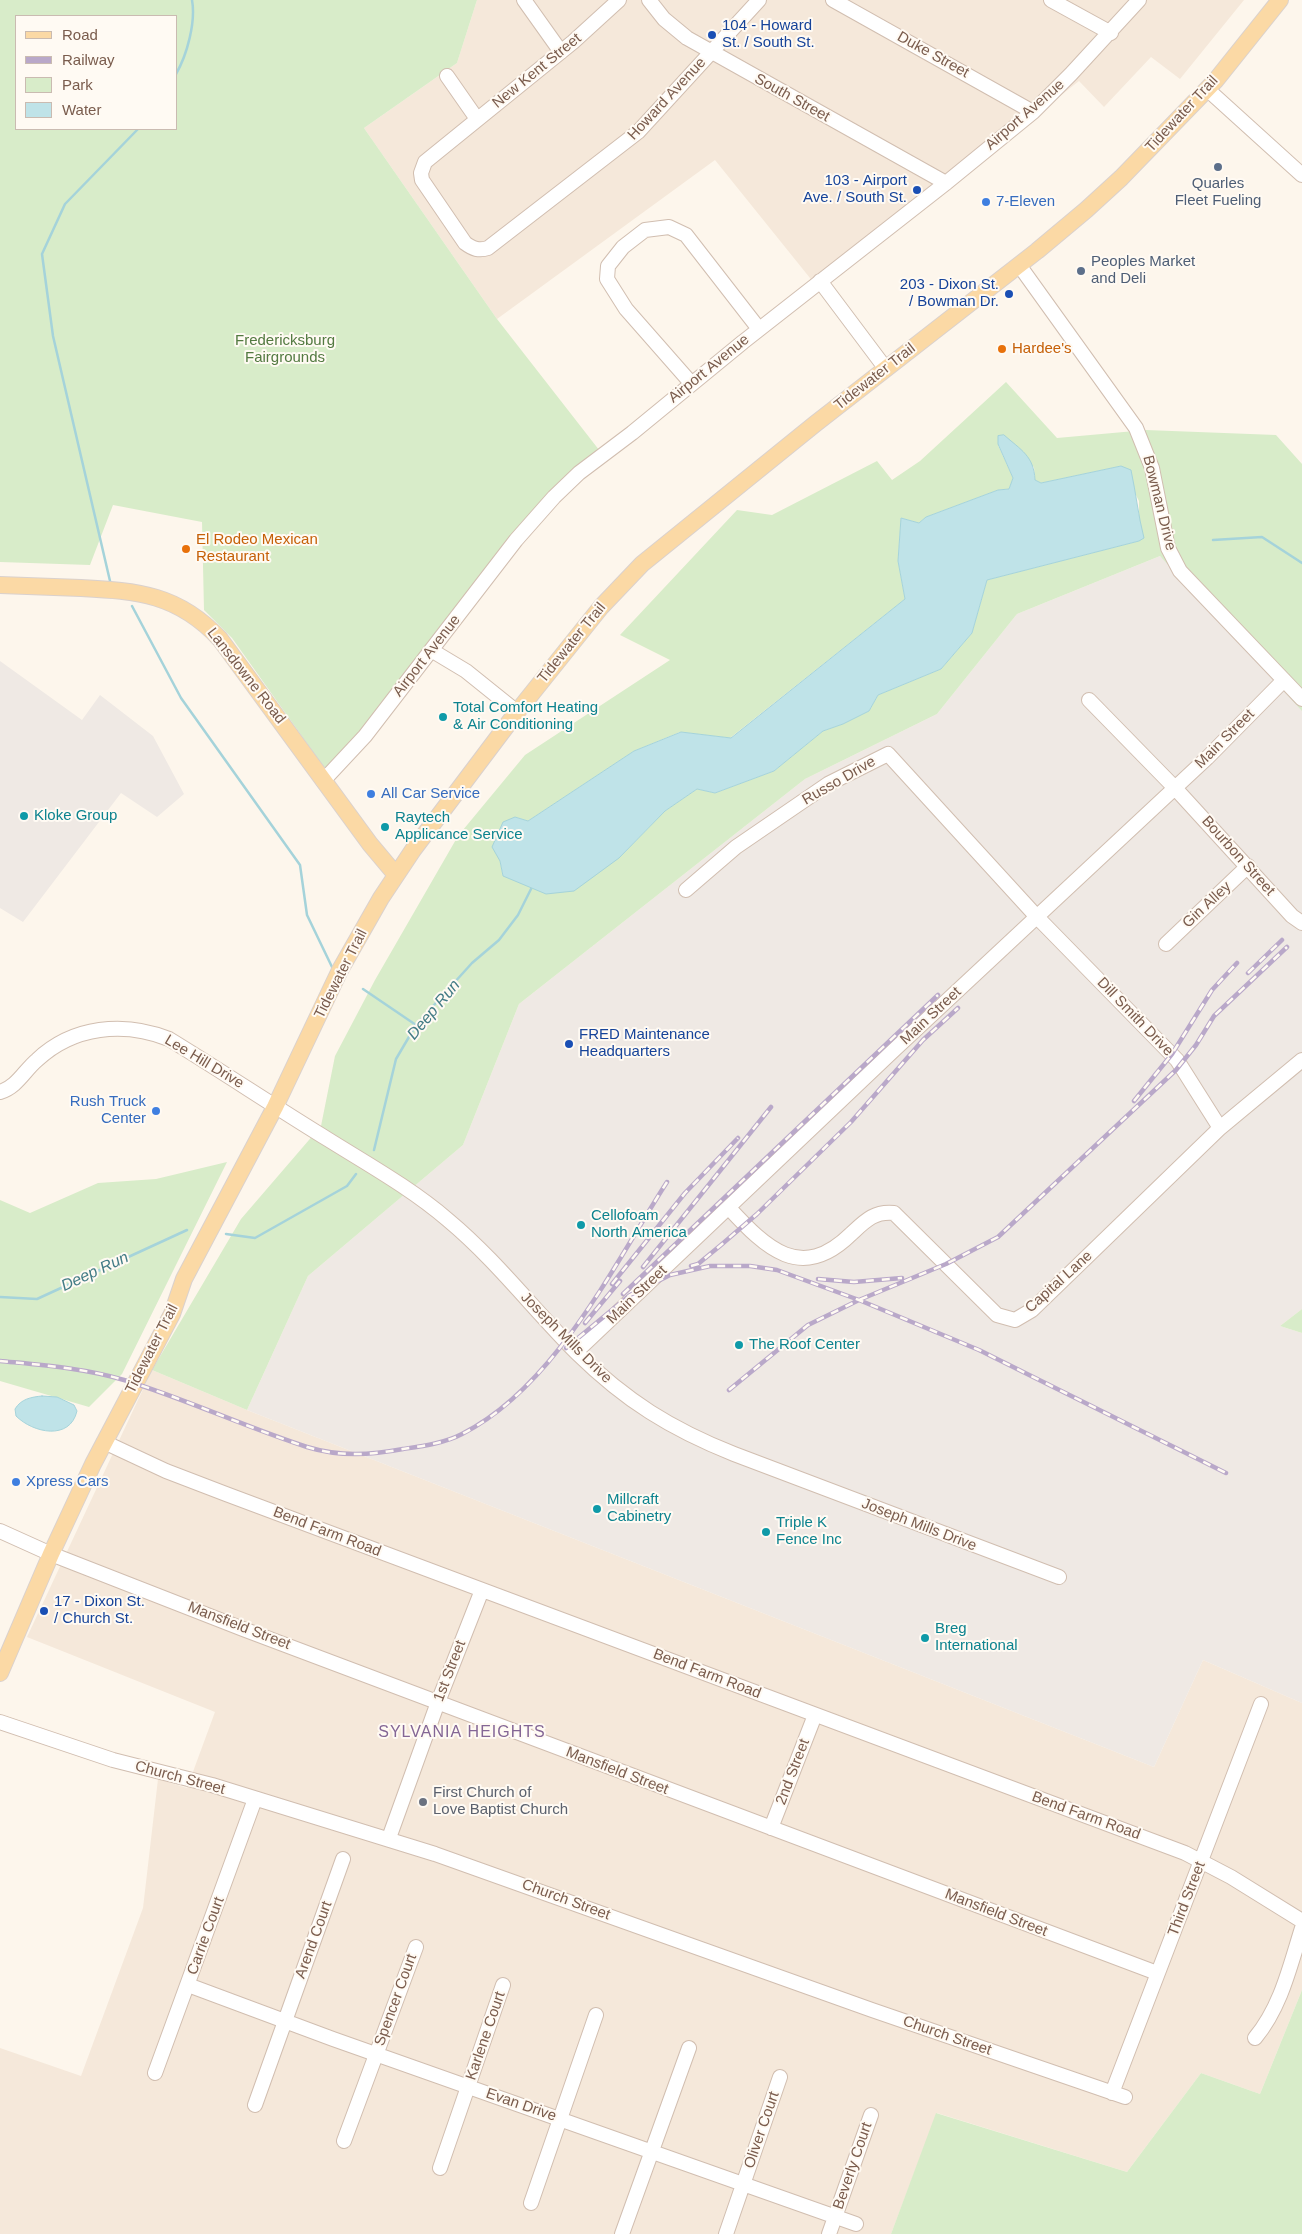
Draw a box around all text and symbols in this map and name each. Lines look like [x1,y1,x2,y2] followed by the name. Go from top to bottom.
[15,15,178,130] legend
[722,17,815,52] place label: 104 - Howard St. / South St.
[62,26,98,43] text: Road
[894,28,972,82] street label: Duke Street
[706,29,718,41] marker: 104 - Howard St. / South St.
[489,30,585,112] street label: New Kent Street
[62,51,115,68] text: Railway
[624,54,710,144] street label: Howard Avenue
[751,70,833,126] street label: South Street
[1142,72,1222,156] street label: Tidewater Trail
[62,76,93,93] text: Park
[982,76,1068,154] street label: Airport Avenue
[62,101,101,118] text: Water
[1212,161,1224,173] marker: Quarles Fleet Fueling
[803,172,907,207] place label: 103 - Airport Ave. / South St.
[1175,175,1261,210] place label: Quarles Fleet Fueling
[911,184,923,196] marker: 103 - Airport Ave. / South St.
[996,193,1055,211] place label: 7-Eleven
[980,196,992,208] marker: 7-Eleven
[1091,253,1195,288] place label: Peoples Market and Deli
[1075,265,1087,277] marker: Peoples Market and Deli
[900,276,999,311] place label: 203 - Dixon St. / Bowman Dr.
[1003,288,1015,300] marker: 203 - Dixon St. / Bowman Dr.
[665,331,753,407] street label: Airport Avenue
[235,332,335,367] park label: Fredericksburg Fairgrounds
[831,340,919,414] street label: Tidewater Trail
[1012,340,1072,358] place label: Hardee's
[996,343,1008,355] marker: Hardee's
[1138,454,1180,552] street label: Bowman Drive
[196,531,318,566] place label: El Rodeo Mexican Restaurant
[180,543,192,555] marker: El Rodeo Mexican Restaurant
[534,599,610,687] street label: Tidewater Trail
[389,611,465,701] street label: Airport Avenue
[203,624,289,728] street label: Lansdowne Road
[453,699,598,734] place label: Total Comfort Heating & Air Conditioning
[1192,706,1258,772] street label: Main Street
[437,711,449,723] marker: Total Comfort Heating & Air Conditioning
[799,753,879,809] street label: Russo Drive
[381,785,480,803] place label: All Car Service
[365,788,377,800] marker: All Car Service
[34,807,117,825] place label: Kloke Group
[395,809,523,844] place label: Raytech Applicance Service
[18,810,30,822] marker: Kloke Group
[1198,812,1278,900] street label: Bourbon Street
[379,821,391,833] marker: Raytech Applicance Service
[1179,878,1235,932] street label: Gin Alley
[311,926,371,1022] street label: Tidewater Trail
[1093,974,1177,1060] street label: Dill Smith Drive
[403,976,465,1044] water label: Deep Run
[897,983,965,1049] street label: Main Street
[579,1026,710,1061] place label: FRED Maintenance Headquarters
[161,1031,247,1093] street label: Lee Hill Drive
[563,1038,575,1050] marker: FRED Maintenance Headquarters
[70,1093,146,1128] place label: Rush Truck Center
[150,1105,162,1117] marker: Rush Truck Center
[591,1207,687,1242] place label: Cellofoam North America
[575,1219,587,1231] marker: Cellofoam North America
[1022,1247,1096,1317] street label: Capital Lane
[58,1248,132,1296] water label: Deep Run
[603,1262,671,1328] street label: Main Street
[517,1289,615,1387] street label: Joseph Mills Drive
[122,1301,182,1397] street label: Tidewater Trail
[749,1336,860,1354] place label: The Roof Center
[733,1339,745,1351] marker: The Roof Center
[26,1473,109,1491] place label: Xpress Cars
[10,1476,22,1488] marker: Xpress Cars
[607,1491,671,1526] place label: Millcraft Cabinetry
[859,1495,979,1555] street label: Joseph Mills Drive
[270,1503,384,1561] street label: Bend Farm Road
[591,1503,603,1515] marker: Millcraft Cabinetry
[776,1514,842,1549] place label: Triple K Fence Inc
[760,1526,772,1538] marker: Triple K Fence Inc
[54,1593,145,1628] place label: 17 - Dixon St. / Church St.
[185,1598,293,1654] street label: Mansfield Street
[38,1605,50,1617] marker: 17 - Dixon St. / Church St.
[935,1620,1018,1655] place label: Breg International
[919,1632,931,1644] marker: Breg International
[430,1638,470,1704] street label: 1st Street
[650,1645,764,1703] street label: Bend Farm Road
[376,1723,548,1743] district label: SYLVANIA HEIGHTS
[772,1736,814,1808] street label: 2nd Street
[563,1743,671,1799] street label: Mansfield Street
[133,1757,227,1799] street label: Church Street
[433,1784,568,1819] place label: First Church of Love Baptist Church
[1029,1788,1143,1844] street label: Bend Farm Road
[417,1796,429,1808] marker: First Church of Love Baptist Church
[1165,1859,1209,1939] street label: Third Street
[519,1876,613,1924] street label: Church Street
[942,1885,1050,1941] street label: Mansfield Street
[184,1895,228,1977] street label: Carrie Court
[292,1899,336,1981] street label: Arend Court
[371,1951,421,2049] street label: Spencer Court
[462,1989,510,2083] street label: Karlene Court
[900,2012,994,2060] street label: Church Street
[483,2085,559,2125] street label: Evan Drive
[740,2089,784,2171] street label: Oliver Court
[830,2120,876,2212] street label: Beverly Court

